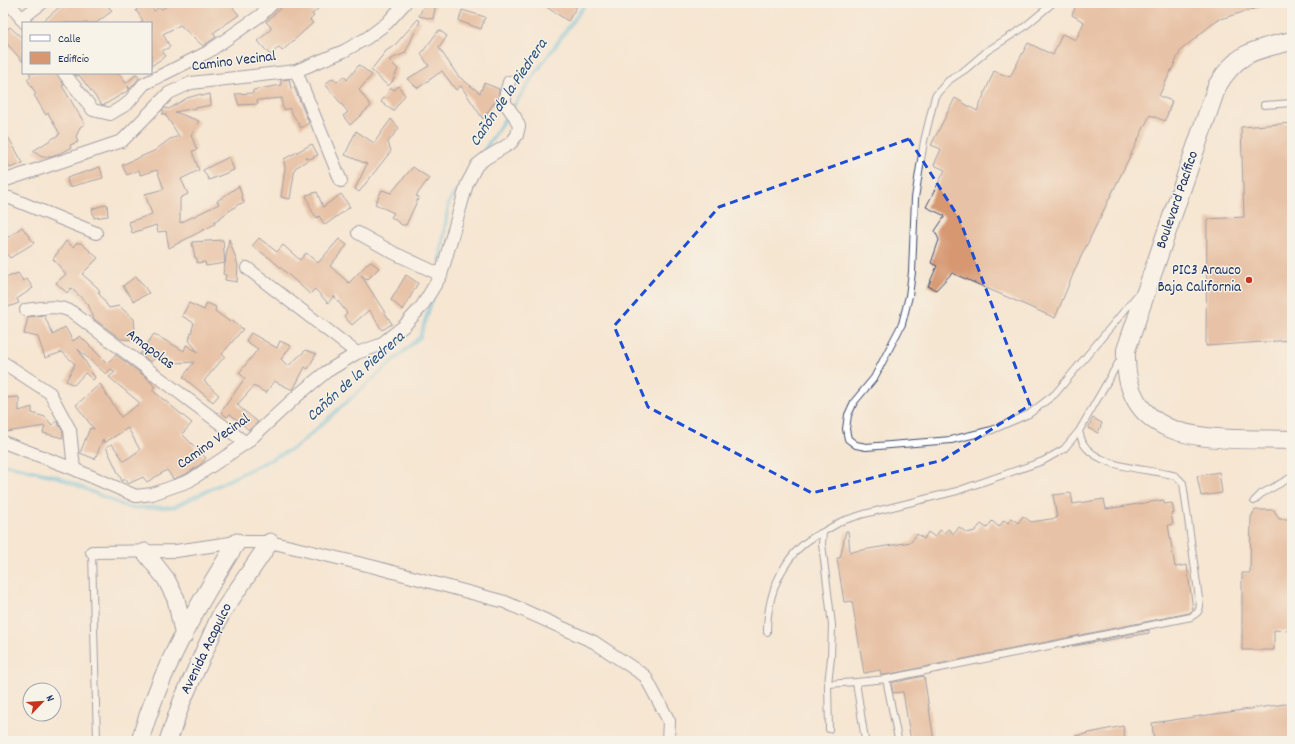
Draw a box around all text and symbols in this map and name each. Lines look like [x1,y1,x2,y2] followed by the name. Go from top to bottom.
[22,22,152,74] legend
[58,31,81,48] text: Calle
[464,33,554,151] water label: Cañón de la Piedrera
[191,46,278,78] street label: Camino Vecinal
[58,51,89,68] text: Edificio
[1151,148,1205,252] street label: Boulevard Pacífico
[1157,260,1242,299] place label: PIC3 Arauco Baja California
[1244,275,1254,285] marker: PIC3 Arauco Baja California
[121,324,179,376] street label: Amapolas
[302,326,411,427] water label: Cañón de la Piedrera
[173,408,255,475] street label: Camino Vecinal
[175,599,239,698] street label: Avenida Acapulco
[22,682,62,722] north arrow
[41,693,58,705] text: N

